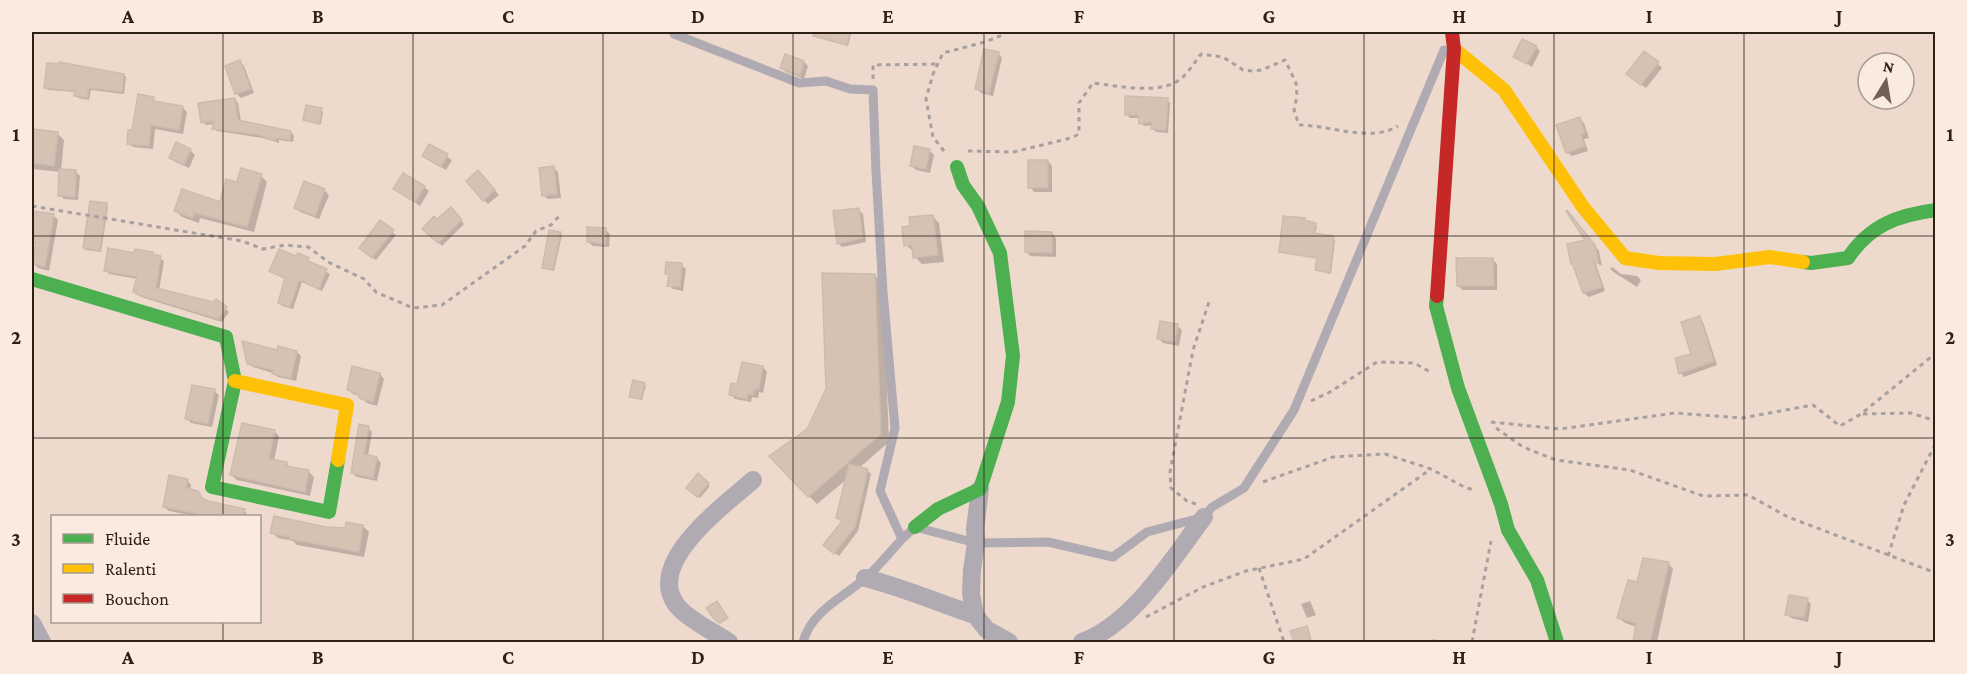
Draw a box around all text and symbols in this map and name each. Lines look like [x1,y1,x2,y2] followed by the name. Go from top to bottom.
[121,5,135,27] text: A
[312,5,324,27] text: B
[502,5,514,27] text: C
[691,5,705,27] text: D
[882,5,894,27] text: E
[1074,5,1085,27] text: F
[1263,5,1276,27] text: G
[1452,5,1466,27] text: H
[1646,5,1653,27] text: I
[1834,5,1843,27] text: J
[1856,51,1916,111] north arrow
[1882,57,1896,76] text: N
[12,123,20,145] text: 1
[1946,123,1954,145] text: 1
[11,326,21,348] text: 2
[1945,326,1955,348] text: 2
[51,515,261,623] legend
[11,528,21,550] text: 3
[1945,528,1955,550] text: 3
[105,529,150,549] text: Fluide
[105,559,156,579] text: Ralenti
[105,589,169,609] text: Bouchon
[121,646,135,668] text: A
[312,646,324,668] text: B
[502,646,514,668] text: C
[691,646,705,668] text: D
[882,646,894,668] text: E
[1074,646,1085,668] text: F
[1263,646,1276,668] text: G
[1452,646,1466,668] text: H
[1646,646,1653,668] text: I
[1834,646,1843,668] text: J

